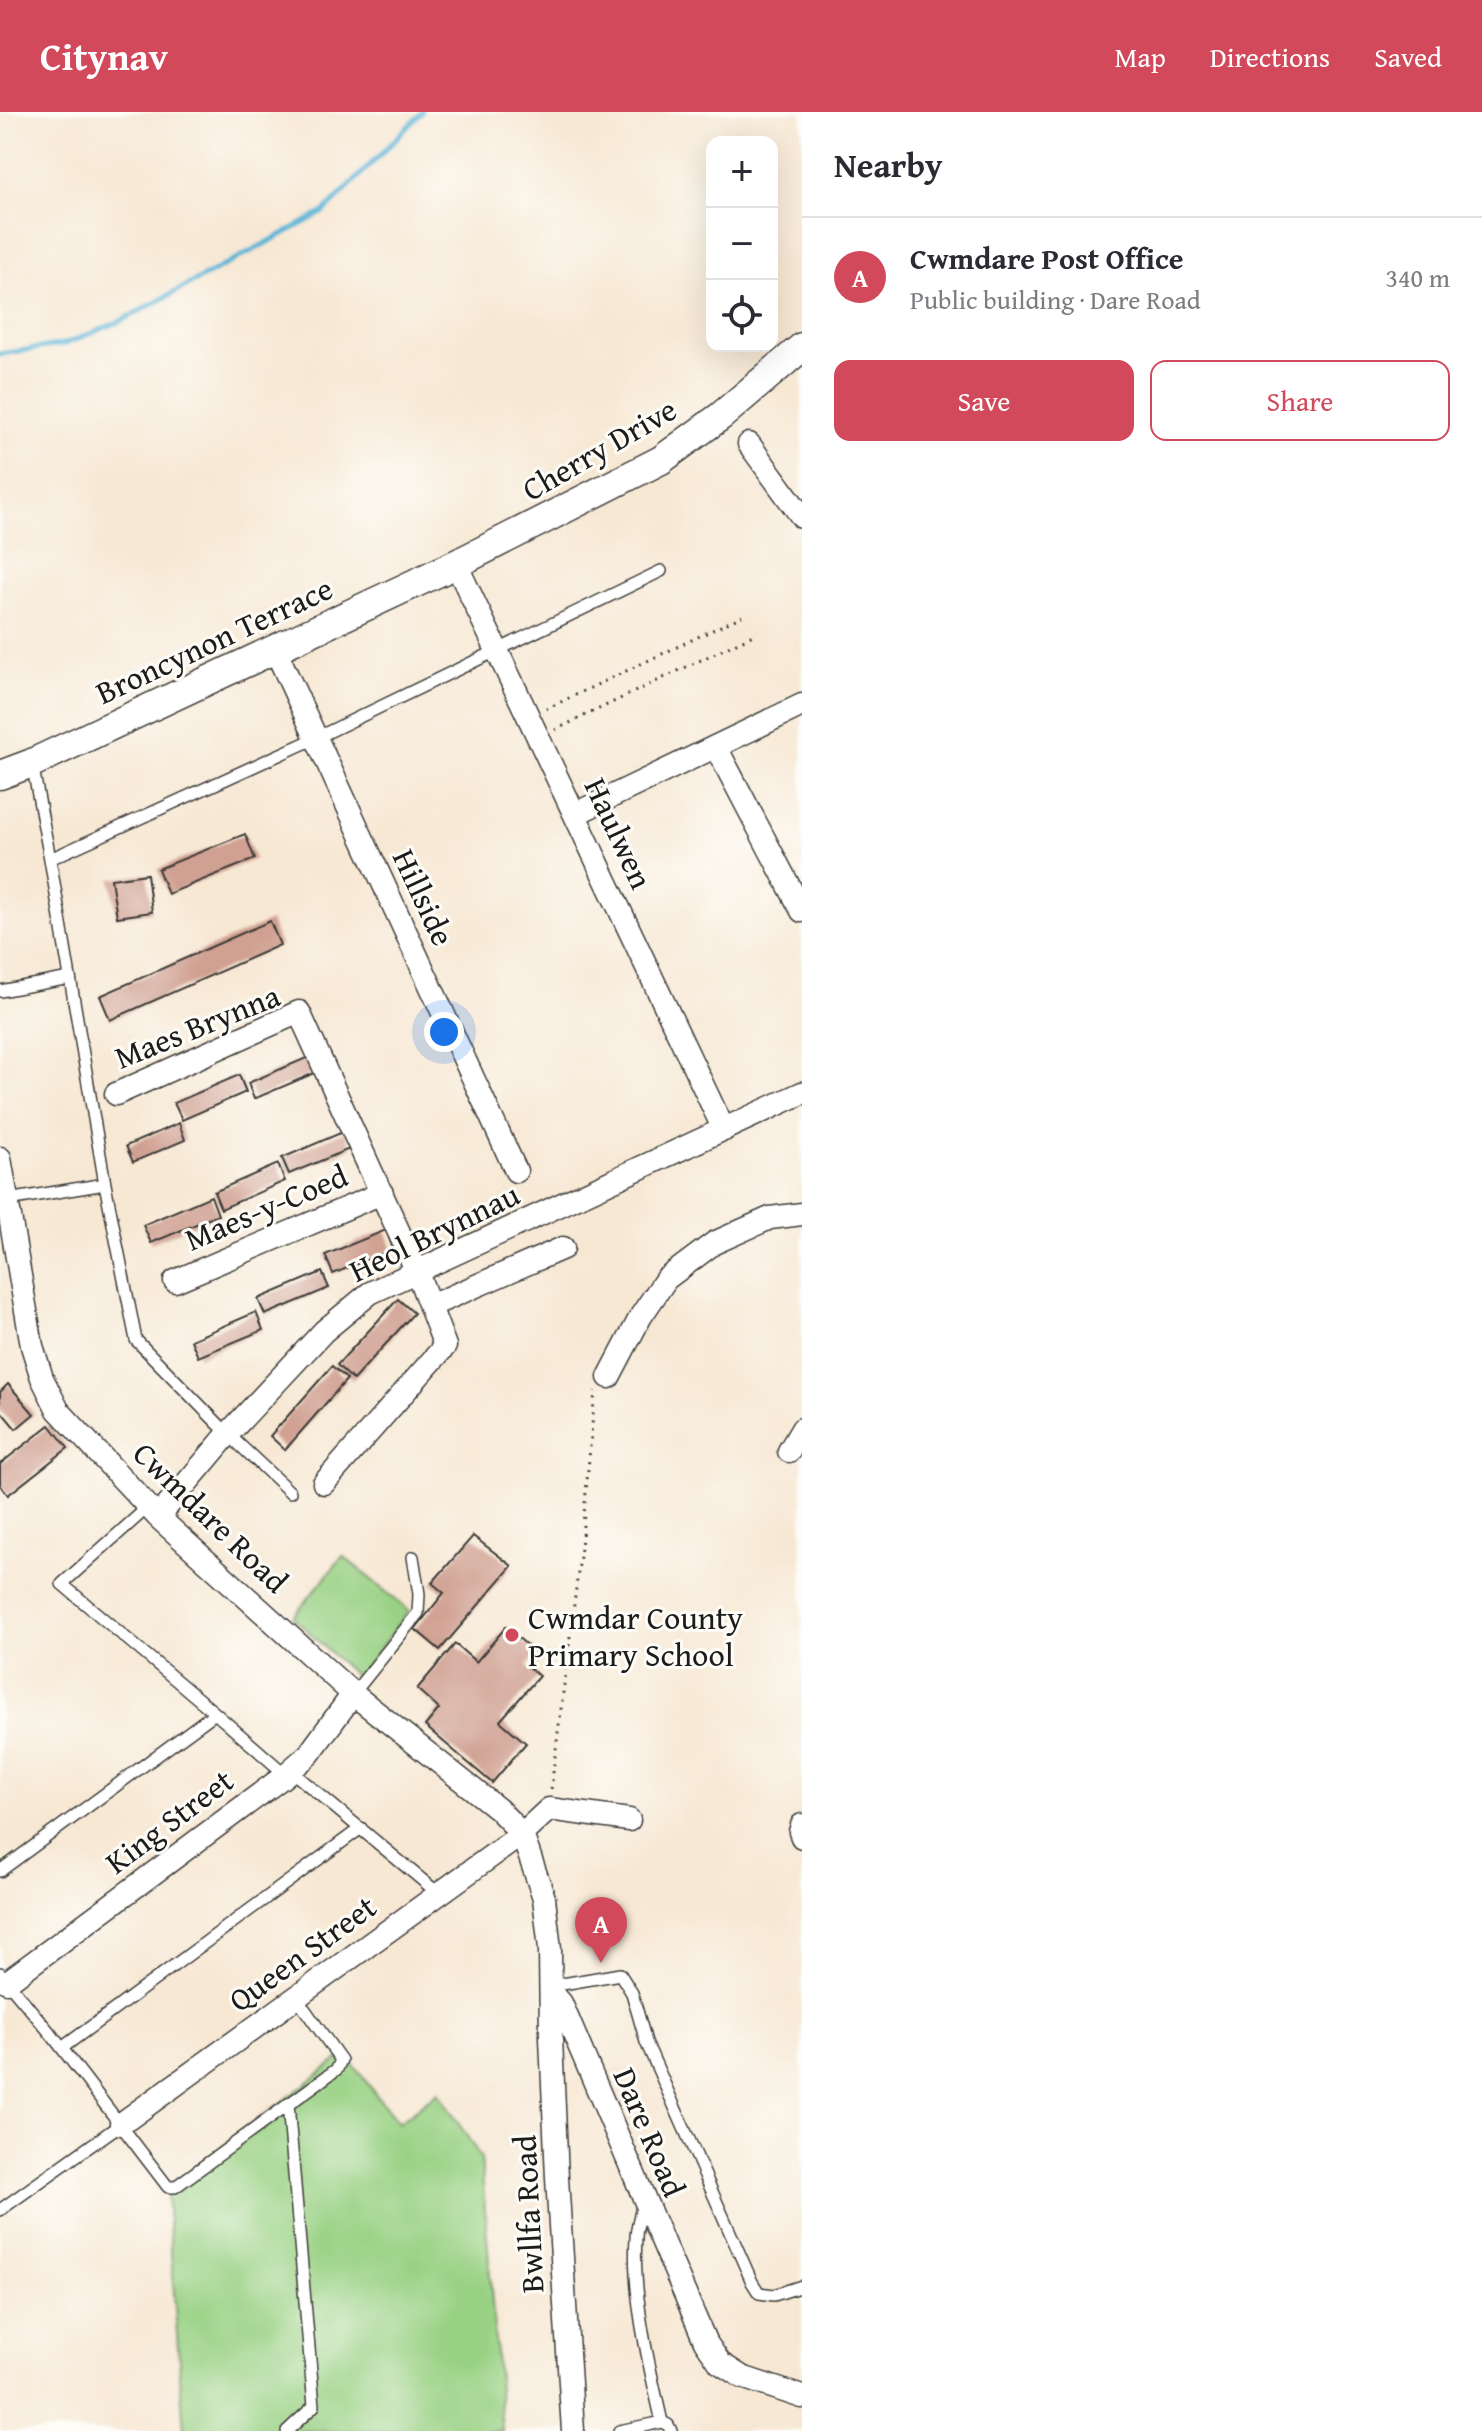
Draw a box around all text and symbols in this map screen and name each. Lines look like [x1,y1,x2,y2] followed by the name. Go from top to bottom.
[40,28,168,84] text: Citynav
[1114,36,1166,77] text: Map
[1210,36,1330,77] text: Directions
[1374,36,1442,77] text: Saved
[706,136,778,352] map controls
[706,136,778,208] button: +
[834,140,943,189] text: Nearby
[706,208,778,280] button: −
[910,236,1184,280] text: Cwmdare Post Office
[852,258,868,297] text: A
[1385,258,1450,297] text: 340 m
[706,280,778,352] button: locate
[910,280,1201,319] text: Public building · Dare Road
[834,360,1134,441] button: Save
[1150,360,1450,441] button: Share
[513,386,685,512] street label: Cherry Drive
[88,564,340,716] street label: Broncynon Terrace
[573,770,665,896] street label: Haulwen
[381,841,467,953] street label: Hillside
[107,972,287,1080] street label: Maes Brynna
[424,1012,464,1052] your location
[177,1152,355,1262] street label: Maes-y-Coed
[341,1170,528,1294] street label: Heol Brynnau
[123,1431,299,1603] street label: Cwmdare Road
[528,1594,743,1678] place label: Cwmdar County Primary School
[503,1626,521,1644] marker: Cwmdar County Primary School
[95,1757,243,1885] street label: King Street
[218,1883,386,2023] street label: Queen Street
[575,1897,627,1963] pin: A
[602,2060,698,2204] street label: Dare Road
[500,2134,556,2294] street label: Bwllfa Road

